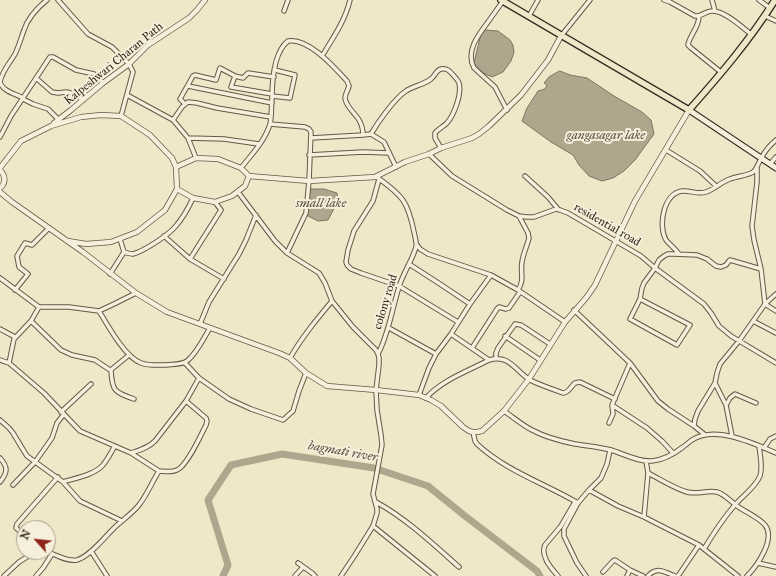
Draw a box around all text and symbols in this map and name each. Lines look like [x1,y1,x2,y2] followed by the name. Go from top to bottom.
[62,20,166,108] street label: Kalpeshwari Charan Path
[567,128,645,144] water label: gangasagar lake
[296,196,346,212] water label: small lake
[571,200,643,250] street label: residential road
[371,273,401,331] street label: colony road
[307,438,379,466] water label: bagmati river
[16,520,56,560] north arrow
[18,528,34,542] text: N

